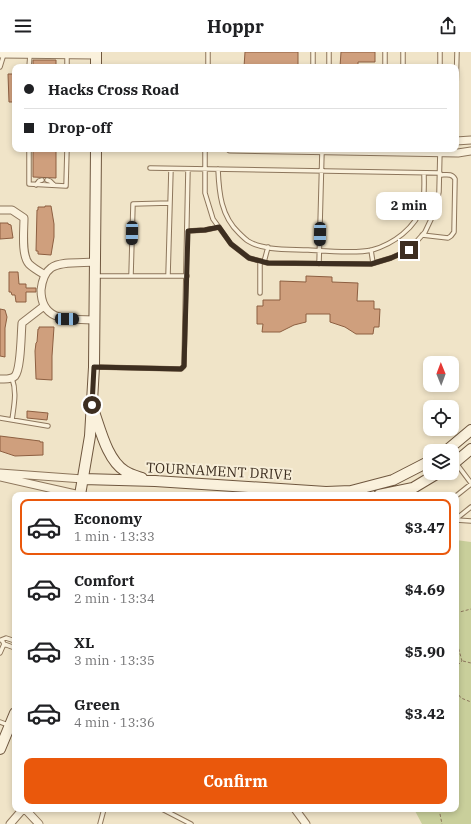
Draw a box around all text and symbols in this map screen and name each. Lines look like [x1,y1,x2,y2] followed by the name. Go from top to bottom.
[12,15,34,37] icon: menu
[207,15,264,38] text: Hoppr
[437,15,459,37] icon: share
[48,80,179,99] text: Hacks Cross Road
[48,118,112,137] text: Drop-off
[376,192,442,220] callout: 2 min
[391,197,427,214] text: 2 min
[126,221,138,245] car
[314,222,326,246] car
[400,241,418,259] route end
[55,313,79,325] car
[423,356,459,392] north arrow
[423,356,459,480] map controls
[83,396,101,414] route start
[423,400,459,436] button: locate
[423,444,459,480] button: layers
[146,458,292,484] street label: TOURNAMENT DRIVE
[26,509,62,545] icon: car
[74,509,142,528] text: Economy
[405,518,445,537] text: $3.47
[74,528,155,545] text: 1 min · 13:33
[26,571,62,607] icon: car
[74,571,134,590] text: Comfort
[405,580,445,599] text: $4.69
[74,590,155,607] text: 2 min · 13:34
[26,633,62,669] icon: car
[74,633,94,652] text: XL
[405,642,445,661] text: $5.90
[74,652,155,669] text: 3 min · 13:35
[26,695,62,731] icon: car
[74,695,120,714] text: Green
[405,704,445,723] text: $3.42
[74,714,155,731] text: 4 min · 13:36
[24,758,447,804] button: Confirm

